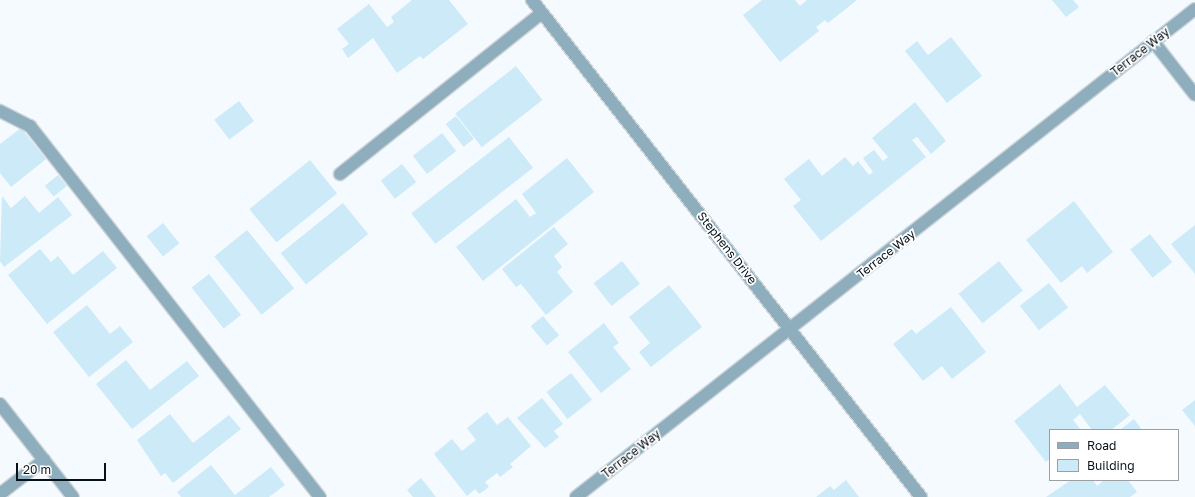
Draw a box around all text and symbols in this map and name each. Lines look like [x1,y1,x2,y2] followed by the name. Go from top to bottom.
[1108,25,1172,79] street label: Terrace Way
[694,209,760,287] street label: Stephens Drive
[854,227,918,281] street label: Terrace Way
[599,427,663,481] street label: Terrace Way
[1049,429,1179,481] legend
[1087,438,1116,453] text: Road
[18,455,108,481] scale bar
[1087,458,1135,473] text: Building
[23,462,51,477] text: 20 m

